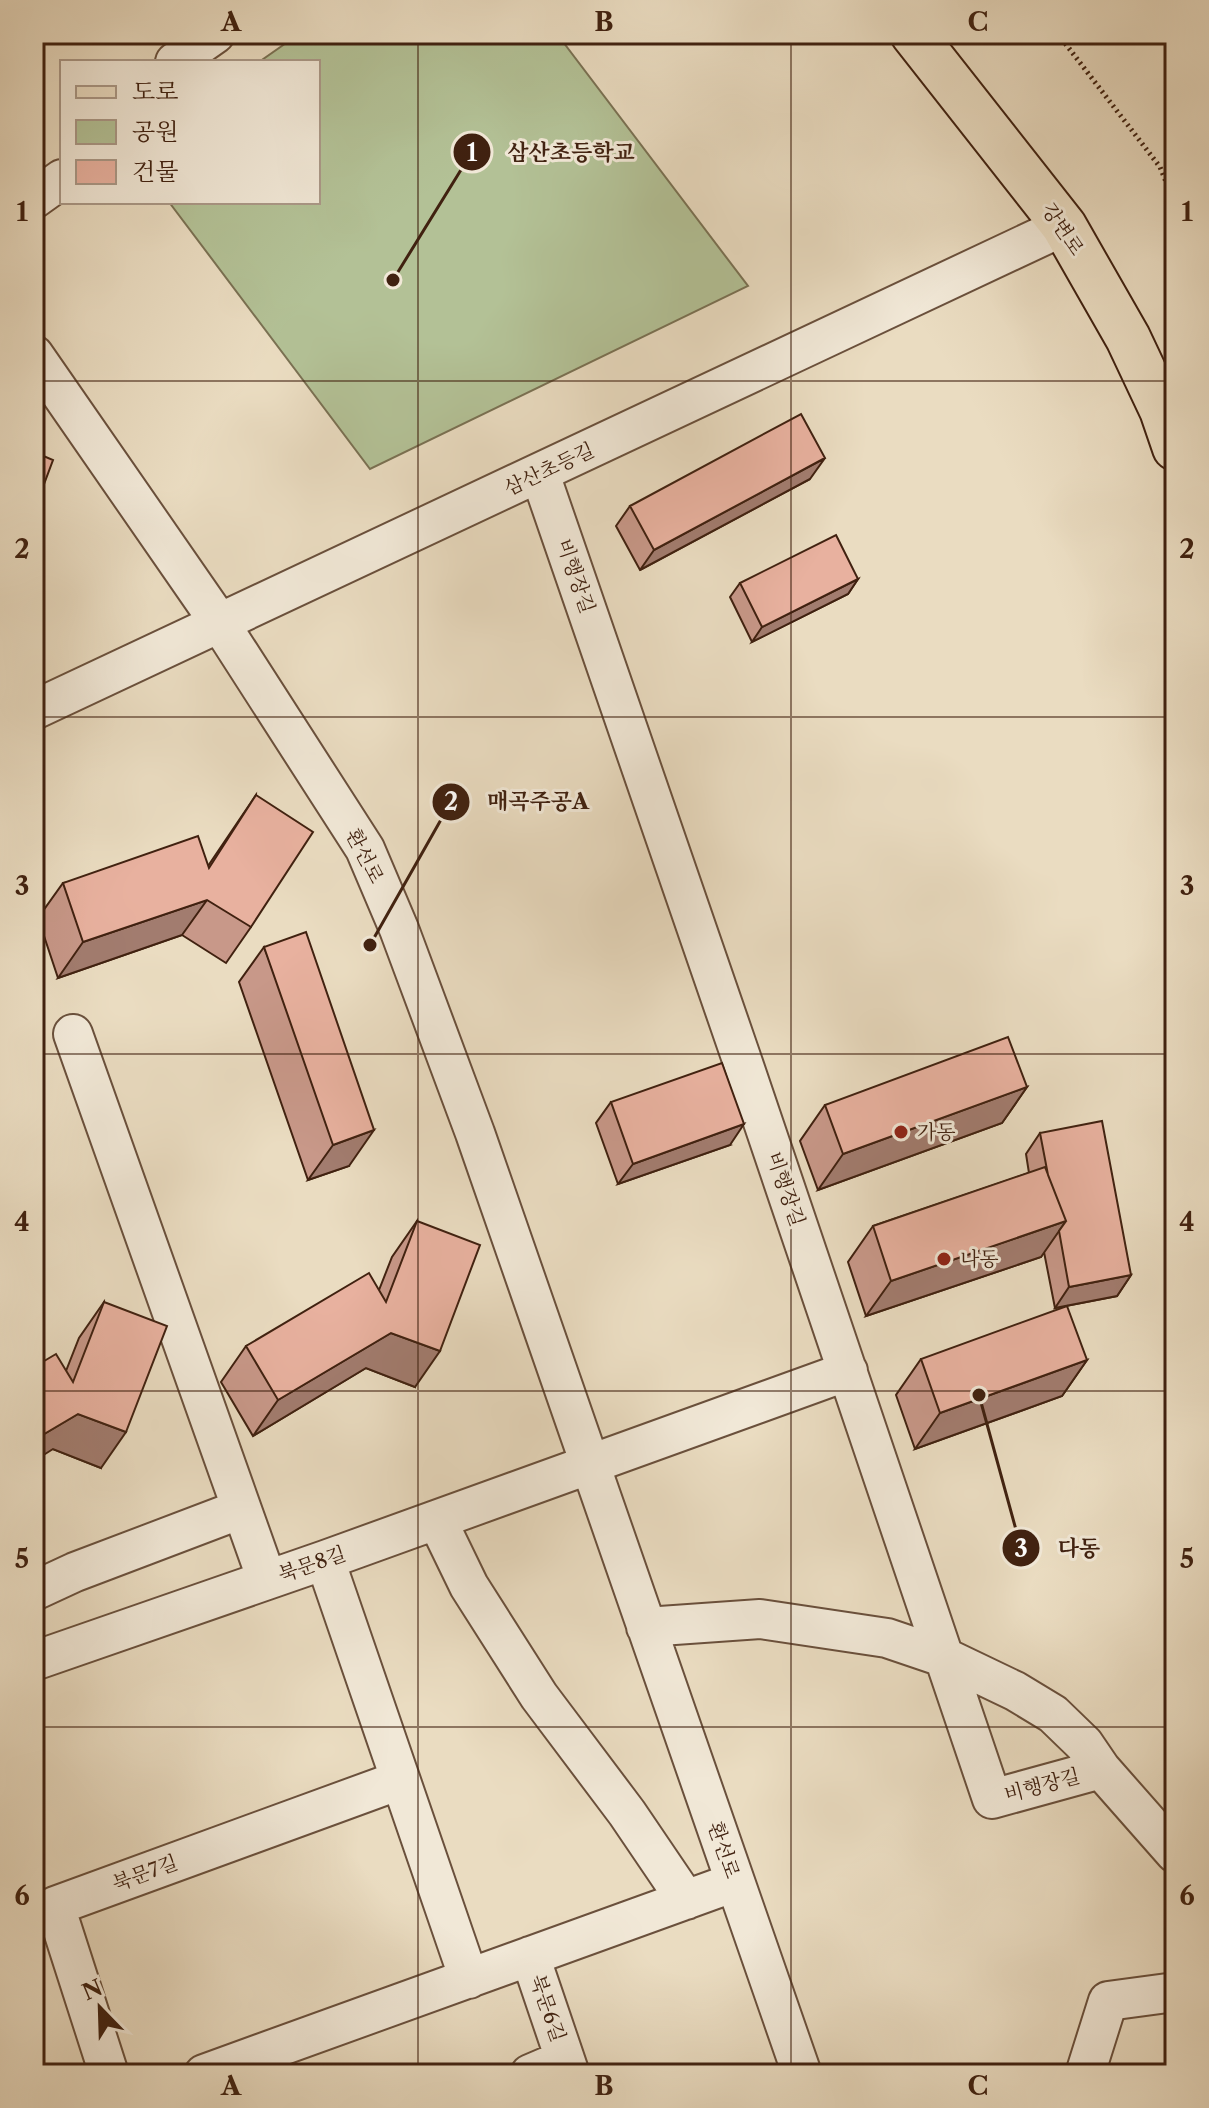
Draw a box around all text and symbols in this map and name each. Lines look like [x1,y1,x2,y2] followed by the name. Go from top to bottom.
[220,6,242,38] text: A
[594,6,614,38] text: B
[968,6,988,38] text: C
[60,60,320,204] legend
[132,77,178,106] text: 도로
[132,117,178,146] text: 공원
[452,129,651,175] callout: 삼산초등학교
[467,138,478,167] text: 1
[507,139,635,166] text: 삼산초등학교
[132,157,178,186] text: 건물
[16,196,28,228] text: 1
[1181,196,1193,228] text: 1
[1037,198,1089,260] street label: 강변로
[500,438,598,500] street label: 삼산초등길
[14,533,30,565] text: 2
[1179,533,1195,565] text: 2
[552,536,600,616] street label: 비행장길
[431,779,605,825] callout: 매곡주공A
[444,787,458,816] text: 2
[487,788,590,815] text: 매곡주공A
[341,825,389,887] street label: 환선로
[15,870,29,902] text: 3
[1180,870,1194,902] text: 3
[917,1120,956,1144] place label: 가동
[892,1123,910,1141] marker: 가동
[762,1149,810,1229] street label: 비행장길
[14,1206,30,1238] text: 4
[1179,1206,1195,1238] text: 4
[960,1247,999,1271] place label: 나동
[935,1250,953,1268] marker: 나동
[1001,1525,1116,1571] callout: 다동
[1014,1534,1028,1563] text: 3
[1058,1535,1100,1562] text: 다동
[275,1541,349,1587] street label: 북문8길
[15,1543,29,1575] text: 5
[1180,1543,1194,1575] text: 5
[1002,1763,1082,1807] street label: 비행장길
[703,1819,745,1881] street label: 환선로
[109,1850,181,1896] street label: 북문7길
[14,1880,30,1912] text: 6
[1179,1880,1195,1912] text: 6
[60,1968,140,2048] north arrow
[525,1971,571,2045] street label: 북문6길
[78,1974,106,2006] text: N
[220,2070,242,2102] text: A
[594,2070,614,2102] text: B
[968,2070,988,2102] text: C

